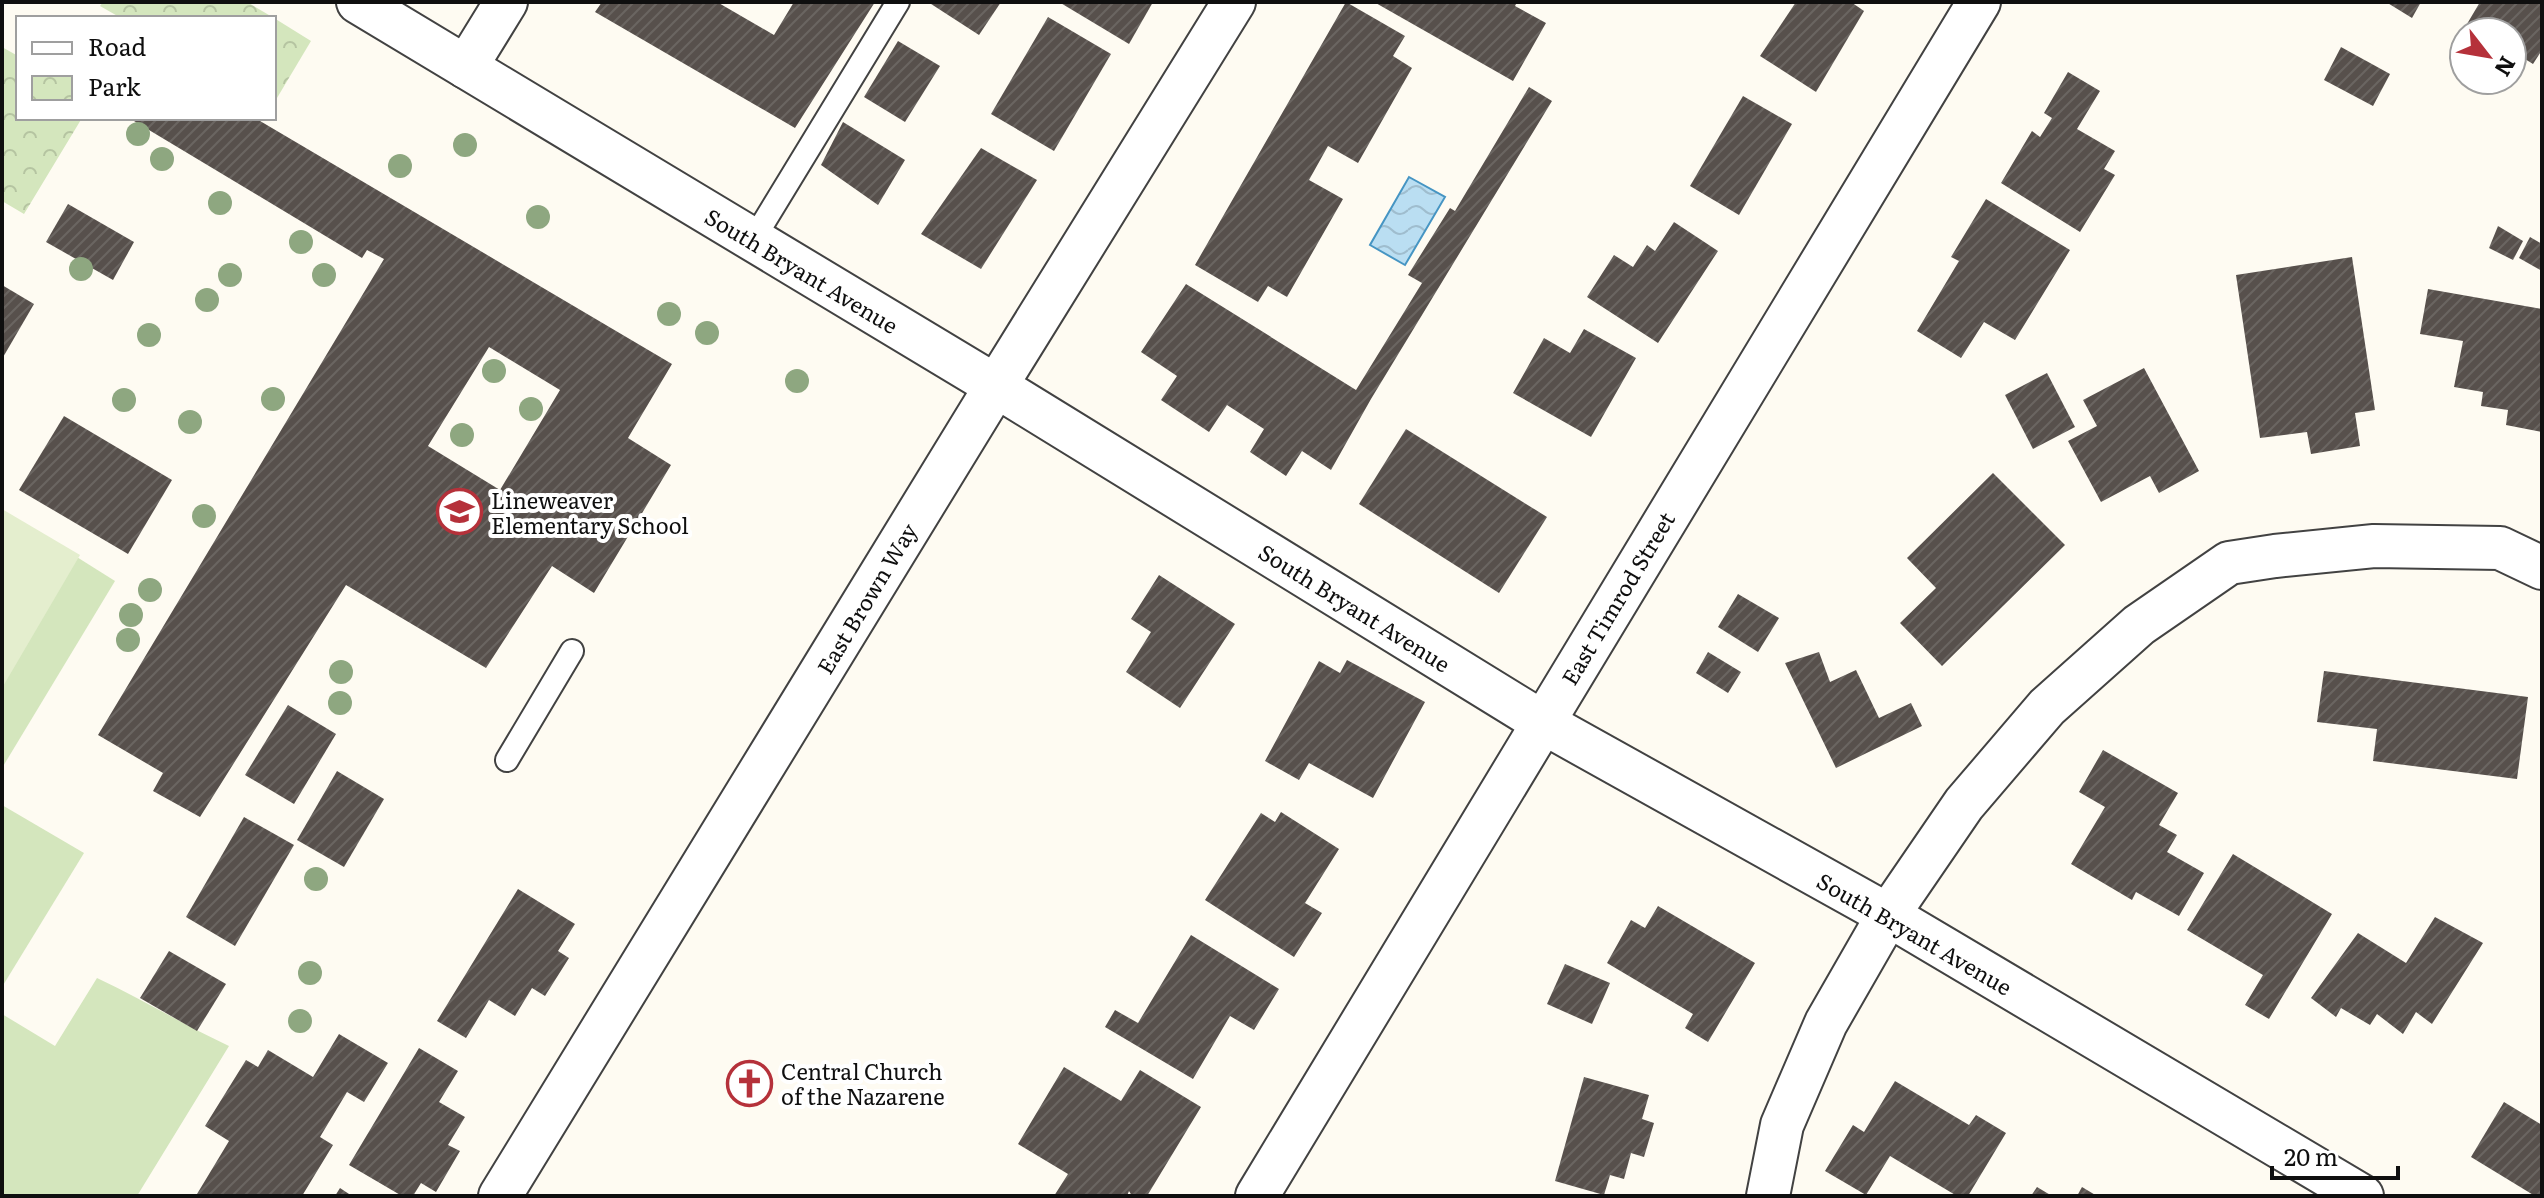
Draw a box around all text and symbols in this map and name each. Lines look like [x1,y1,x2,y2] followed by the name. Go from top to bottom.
[16,16,276,120] legend
[2448,16,2528,96] north arrow
[88,28,147,63] text: Road
[2488,51,2525,83] text: N
[88,68,141,103] text: Park
[699,199,905,341] street label: South Bryant Avenue
[491,483,689,541] place label: Lineweaver Elementary School
[436,488,484,536] school or university icon: Lineweaver Elementary School
[1552,505,1682,691] street label: East Timrod Street
[808,516,924,680] street label: East Brown Way
[1253,535,1457,679] street label: South Bryant Avenue
[1811,864,2019,1002] street label: South Bryant Avenue
[781,1054,945,1112] place label: Central Church of the Nazarene
[726,1059,774,1107] church icon: Central Church of the Nazarene
[2272,1130,2398,1180] scale bar
[2284,1138,2338,1173] text: 20 m

